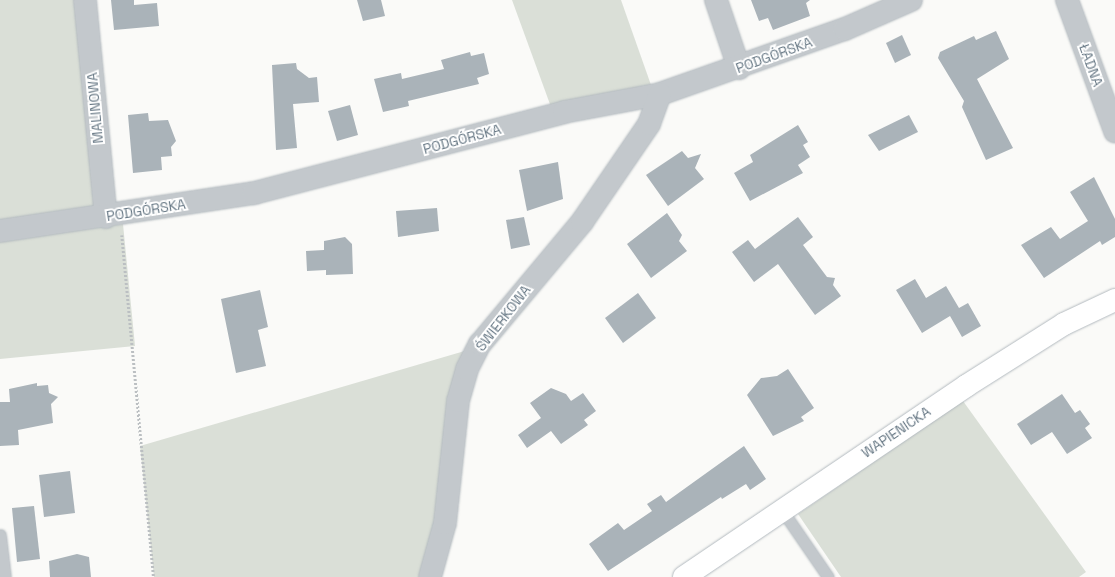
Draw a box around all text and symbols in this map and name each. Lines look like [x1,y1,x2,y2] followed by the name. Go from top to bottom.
[733,33,815,77] street label: PODGÓRSKA
[1075,41,1107,89] street label: ŁADNA
[84,72,106,144] street label: MALINOWA
[421,121,503,157] street label: PODGÓRSKA
[105,195,187,225] street label: PODGÓRSKA
[472,282,534,354] street label: ŚWIERKOWA
[858,403,934,461] street label: WAPIENICKA

